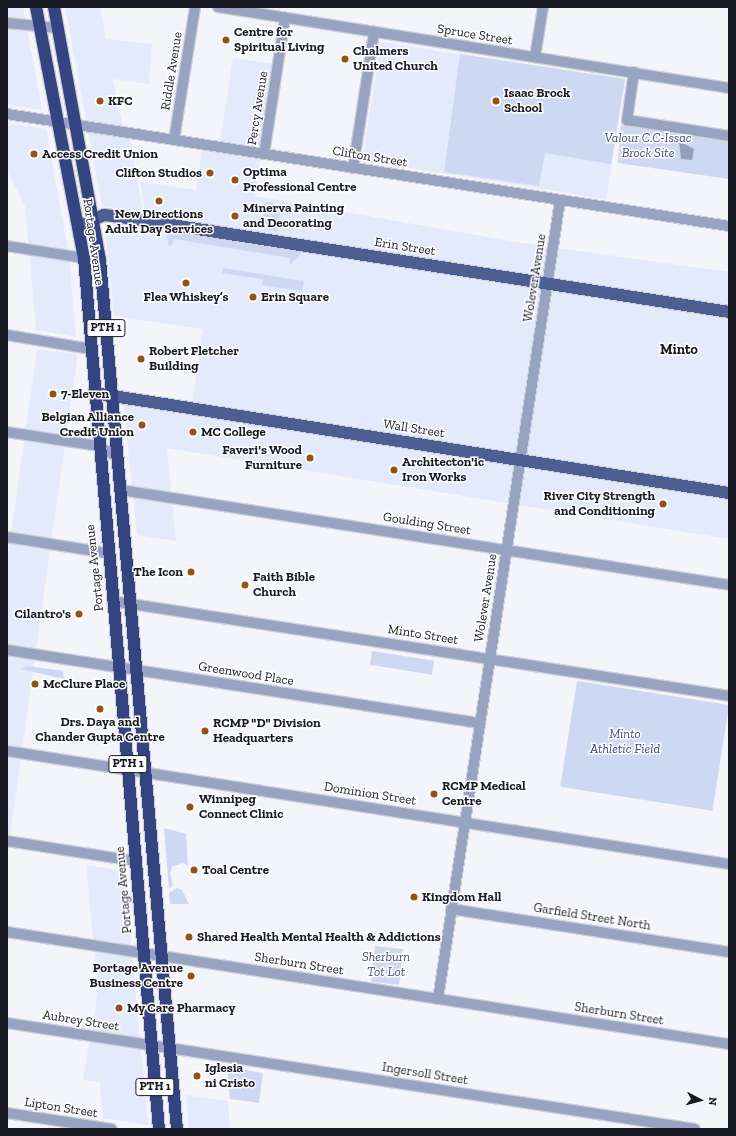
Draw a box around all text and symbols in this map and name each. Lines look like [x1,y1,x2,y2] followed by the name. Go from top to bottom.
[436,21,514,49] street label: Spruce Street
[234,25,324,56] place label: Centre for Spiritual Living
[158,30,186,112] street label: Riddle Avenue
[221,35,231,45] marker: Centre for Spiritual Living
[353,44,438,75] place label: Chalmers United Church
[340,54,350,64] marker: Chalmers United Church
[244,69,272,147] street label: Percy Avenue
[504,86,570,117] place label: Isaac Brock School
[108,93,133,109] place label: KFC
[95,96,105,106] marker: KFC
[491,96,501,106] marker: Isaac Brock School
[604,131,692,162] park label: Valour C.C-Issac Brock Site
[331,143,409,171] street label: Clifton Street
[42,146,158,162] place label: Access Credit Union
[29,149,39,159] marker: Access Credit Union
[115,165,202,181] place label: Clifton Studios
[243,165,357,196] place label: Optima Professional Centre
[205,168,215,178] marker: Clifton Studios
[230,175,240,185] marker: Optima Professional Centre
[154,196,164,206] marker: New Directions Adult Day Services
[79,197,107,287] street label: Portage Avenue
[243,201,344,232] place label: Minerva Painting and Decorating
[105,207,213,238] place label: New Directions Adult Day Services
[230,211,240,221] marker: Minerva Painting and Decorating
[520,233,550,323] street label: Wolever Avenue
[373,234,437,260] street label: Erin Street
[181,278,191,288] marker: Flea Whiskey’s
[143,289,229,305] place label: Flea Whiskey’s
[261,289,329,305] place label: Erin Square
[248,292,258,302] marker: Erin Square
[86,318,126,338] road number: PTH 1
[660,342,698,358] district label: Minto
[149,344,239,375] place label: Robert Fletcher Building
[136,354,146,364] marker: Robert Fletcher Building
[61,386,109,402] place label: 7-Eleven
[48,389,58,399] marker: 7-Eleven
[41,410,134,441] place label: Belgian Alliance Credit Union
[382,416,446,442] street label: Wall Street
[137,420,147,430] marker: Belgian Alliance Credit Union
[201,424,266,440] place label: MC College
[188,427,198,437] marker: MC College
[222,443,302,474] place label: Faveri's Wood Furniture
[305,453,315,463] marker: Faveri's Wood Furniture
[402,455,484,486] place label: Architecton'ic Iron Works
[389,465,399,475] marker: Architecton'ic Iron Works
[543,489,655,520] place label: River City Strength and Conditioning
[658,499,668,509] marker: River City Strength and Conditioning
[382,509,472,539] street label: Goulding Street
[83,524,107,612] street label: Portage Avenue
[471,553,501,643] street label: Wolever Avenue
[133,564,183,580] place label: The Icon
[186,567,196,577] marker: The Icon
[253,570,315,601] place label: Faith Bible Church
[240,580,250,590] marker: Faith Bible Church
[14,606,71,622] place label: Cilantro's
[74,609,84,619] marker: Cilantro's
[387,622,459,648] street label: Minto Street
[197,659,295,689] street label: Greenwood Place
[43,676,125,692] place label: McClure Place
[30,679,40,689] marker: McClure Place
[95,704,105,714] marker: Drs. Daya and Chander Gupta Centre
[35,715,165,746] place label: Drs. Daya and Chander Gupta Centre
[213,716,321,747] place label: RCMP "D" Division Headquarters
[200,726,210,736] marker: RCMP "D" Division Headquarters
[590,727,660,758] park label: Minto Athletic Field
[108,754,148,774] road number: PTH 1
[323,779,417,809] street label: Dominion Street
[442,779,526,810] place label: RCMP Medical Centre
[429,789,439,799] marker: RCMP Medical Centre
[199,792,283,823] place label: Winnipeg Connect Clinic
[184,801,196,813] marker: Winnipeg Connect Clinic
[112,846,136,934] street label: Portage Avenue
[202,862,269,878] place label: Toal Centre
[189,865,199,875] marker: Toal Centre
[422,889,502,905] place label: Kingdom Hall
[409,892,419,902] marker: Kingdom Hall
[532,900,652,934] street label: Garfield Street North
[197,929,441,945] place label: Shared Health Mental Health & Addictions
[184,932,194,942] marker: Shared Health Mental Health & Addictions
[253,949,345,979] street label: Sherburn Street
[362,950,410,981] park label: Sherburn Tot Lot
[90,961,183,992] place label: Portage Avenue Business Centre
[186,971,196,981] marker: Portage Avenue Business Centre
[573,999,665,1029] street label: Sherburn Street
[127,1000,236,1016] place label: My Care Pharmacy
[114,1003,124,1013] marker: My Care Pharmacy
[41,1007,121,1035] street label: Aubrey Street
[381,1060,469,1088] street label: Ingersoll Street
[205,1061,255,1092] place label: Iglesia ni Cristo
[192,1071,202,1081] marker: Iglesia ni Cristo
[135,1077,175,1097] road number: PTH 1
[680,1080,720,1120] north arrow
[23,1095,99,1121] street label: Lipton Street
[706,1096,719,1106] text: N

